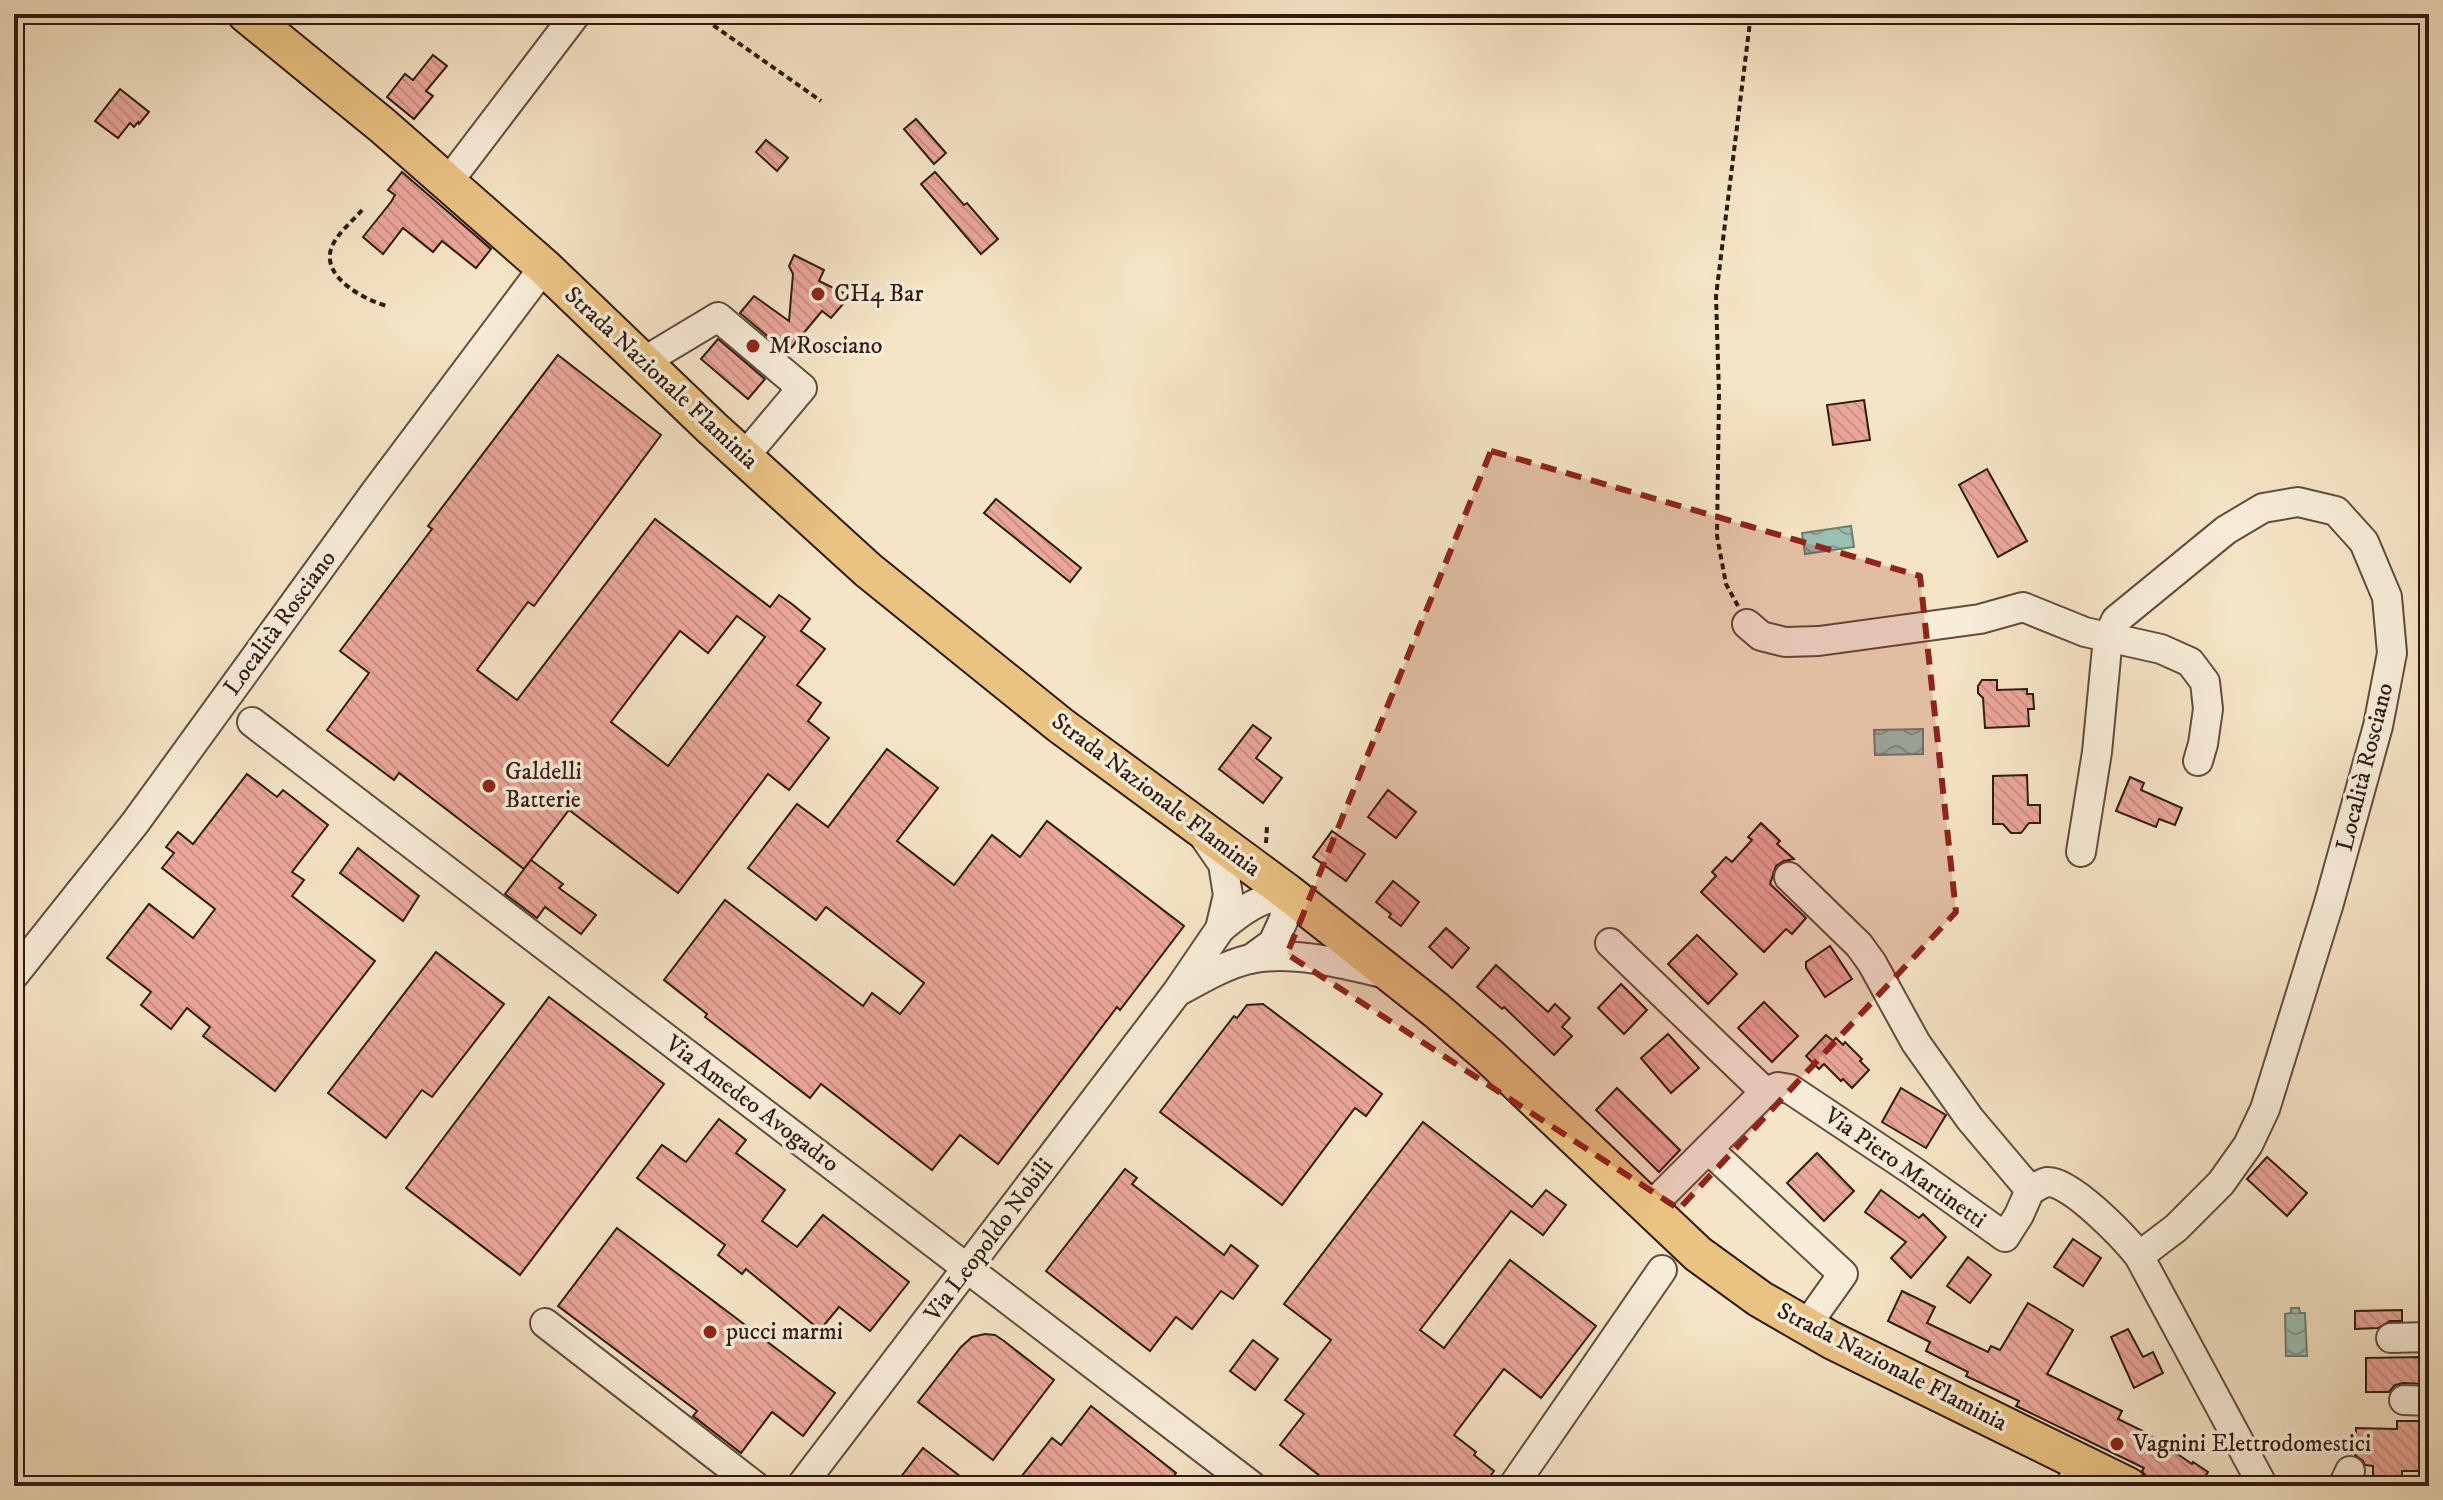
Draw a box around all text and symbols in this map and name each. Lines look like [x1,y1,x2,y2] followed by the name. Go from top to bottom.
[834,279,923,309] place label: CH4 Bar
[558,280,765,476] street label: Strada Nazionale Flaminia
[809,285,827,303] marker: CH4 Bar
[769,331,882,361] place label: M Rosciano
[744,337,762,355] marker: M Rosciano
[217,545,343,701] street label: Località Rosciano
[2330,680,2400,854] street label: Località Rosciano
[1045,706,1267,884] street label: Strada Nazionale Flaminia
[505,757,582,815] place label: Galdelli Batterie
[480,777,498,795] marker: Galdelli Batterie
[658,1028,845,1179] street label: Via Amedeo Avogadro
[1817,1100,1992,1235] street label: Via Piero Martinetti
[917,1152,1060,1328] street label: Via Leopoldo Nobili
[1772,1296,2013,1438] street label: Strada Nazionale Flaminia
[725,1317,843,1347] place label: pucci marmi
[701,1323,719,1341] marker: pucci marmi
[2132,1429,2371,1459] place label: Vagnini Elettrodomestici
[2108,1435,2126,1453] marker: Vagnini Elettrodomestici

